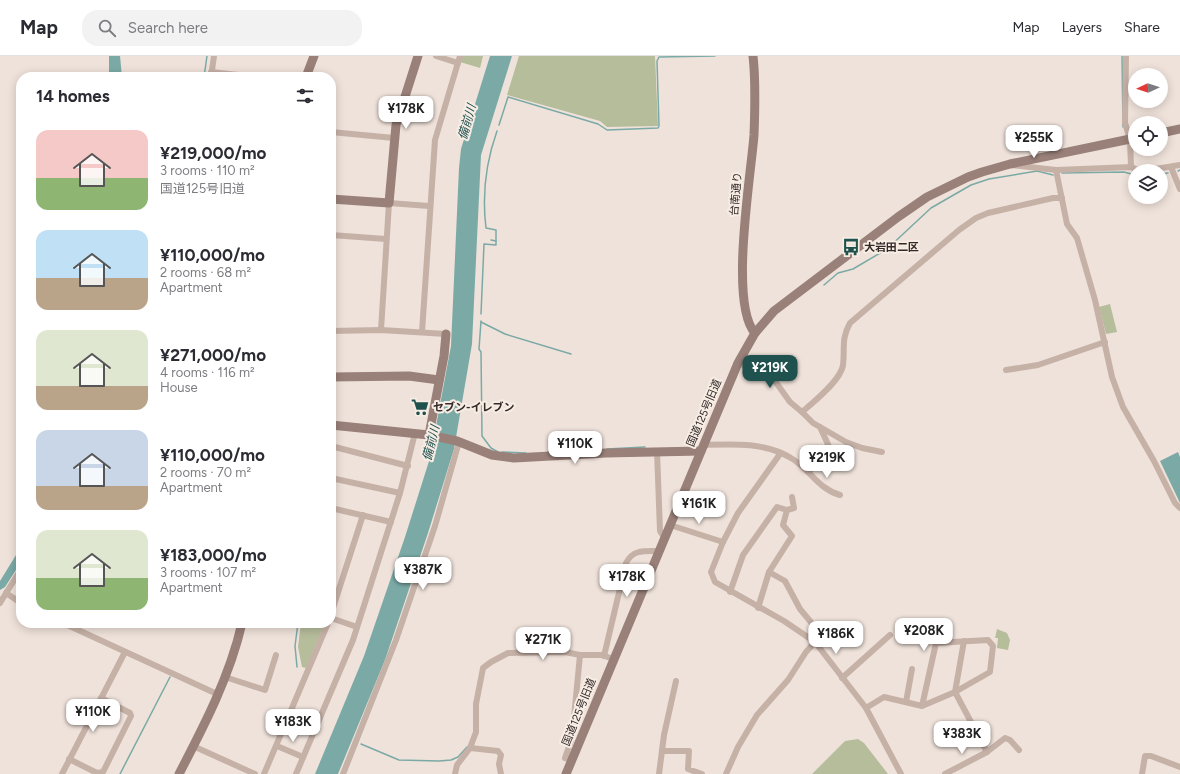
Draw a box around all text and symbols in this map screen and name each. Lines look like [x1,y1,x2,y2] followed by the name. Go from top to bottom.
[82,10,362,46] search box
[20,16,58,39] text: Map
[96,17,118,39] icon: search
[128,19,208,37] text: Search here
[1012,19,1040,36] text: Map
[1062,19,1102,36] text: Layers
[1124,19,1160,36] text: Share
[1128,68,1168,108] north arrow
[1128,68,1168,204] map controls
[294,85,316,107] icon: filters
[36,86,110,106] text: 14 homes
[378,96,434,130] pin: ¥178K
[387,101,425,116] text: ¥178K
[455,101,479,141] water label: 備前川
[1128,116,1168,156] button: locate
[1006,125,1062,159] pin: ¥255K
[1014,130,1054,145] text: ¥255K
[160,143,266,163] text: ¥219,000/mo
[68,146,116,194] icon: home
[160,163,255,178] text: 3 rooms · 110 m²
[1128,164,1168,204] button: layers
[728,172,744,216] street label: 台南通り
[160,181,245,196] text: 国道125号旧道
[841,237,861,257] bus stop icon: 大岩田二区
[864,241,919,254] place label: 大岩田二区
[160,245,265,265] text: ¥110,000/mo
[68,246,116,294] icon: home
[160,265,251,280] text: 2 rooms · 68 m²
[160,280,223,295] text: Apartment
[160,345,266,365] text: ¥271,000/mo
[68,346,116,394] icon: home
[742,355,798,389] pin: ¥219K
[752,360,788,375] text: ¥219K
[160,365,255,380] text: 4 rooms · 116 m²
[684,377,724,449] street label: 国道125号旧道
[160,380,198,395] text: House
[410,397,430,417] supermarket icon: セブン-イレブン
[433,401,515,414] place label: セブン-イレブン
[420,422,443,462] water label: 備前川
[547,431,603,465] pin: ¥110K
[557,436,593,451] text: ¥110K
[160,445,265,465] text: ¥110,000/mo
[799,445,855,479] pin: ¥219K
[68,446,116,494] icon: home
[809,450,845,465] text: ¥219K
[160,465,251,480] text: 2 rooms · 70 m²
[160,480,223,495] text: Apartment
[671,491,727,525] pin: ¥161K
[682,496,716,511] text: ¥161K
[160,545,267,565] text: ¥183,000/mo
[68,546,116,594] icon: home
[395,557,451,591] pin: ¥387K
[404,562,442,577] text: ¥387K
[599,564,655,598] pin: ¥178K
[160,565,256,580] text: 3 rooms · 107 m²
[608,569,646,584] text: ¥178K
[160,580,223,595] text: Apartment
[896,618,952,652] pin: ¥208K
[808,621,864,655] pin: ¥186K
[904,623,944,638] text: ¥208K
[817,626,855,641] text: ¥186K
[515,627,571,661] pin: ¥271K
[525,632,561,647] text: ¥271K
[559,676,599,748] street label: 国道125号旧道
[65,699,121,733] pin: ¥110K
[75,704,111,719] text: ¥110K
[265,709,321,743] pin: ¥183K
[274,714,312,729] text: ¥183K
[934,721,990,755] pin: ¥383K
[943,726,981,741] text: ¥383K

